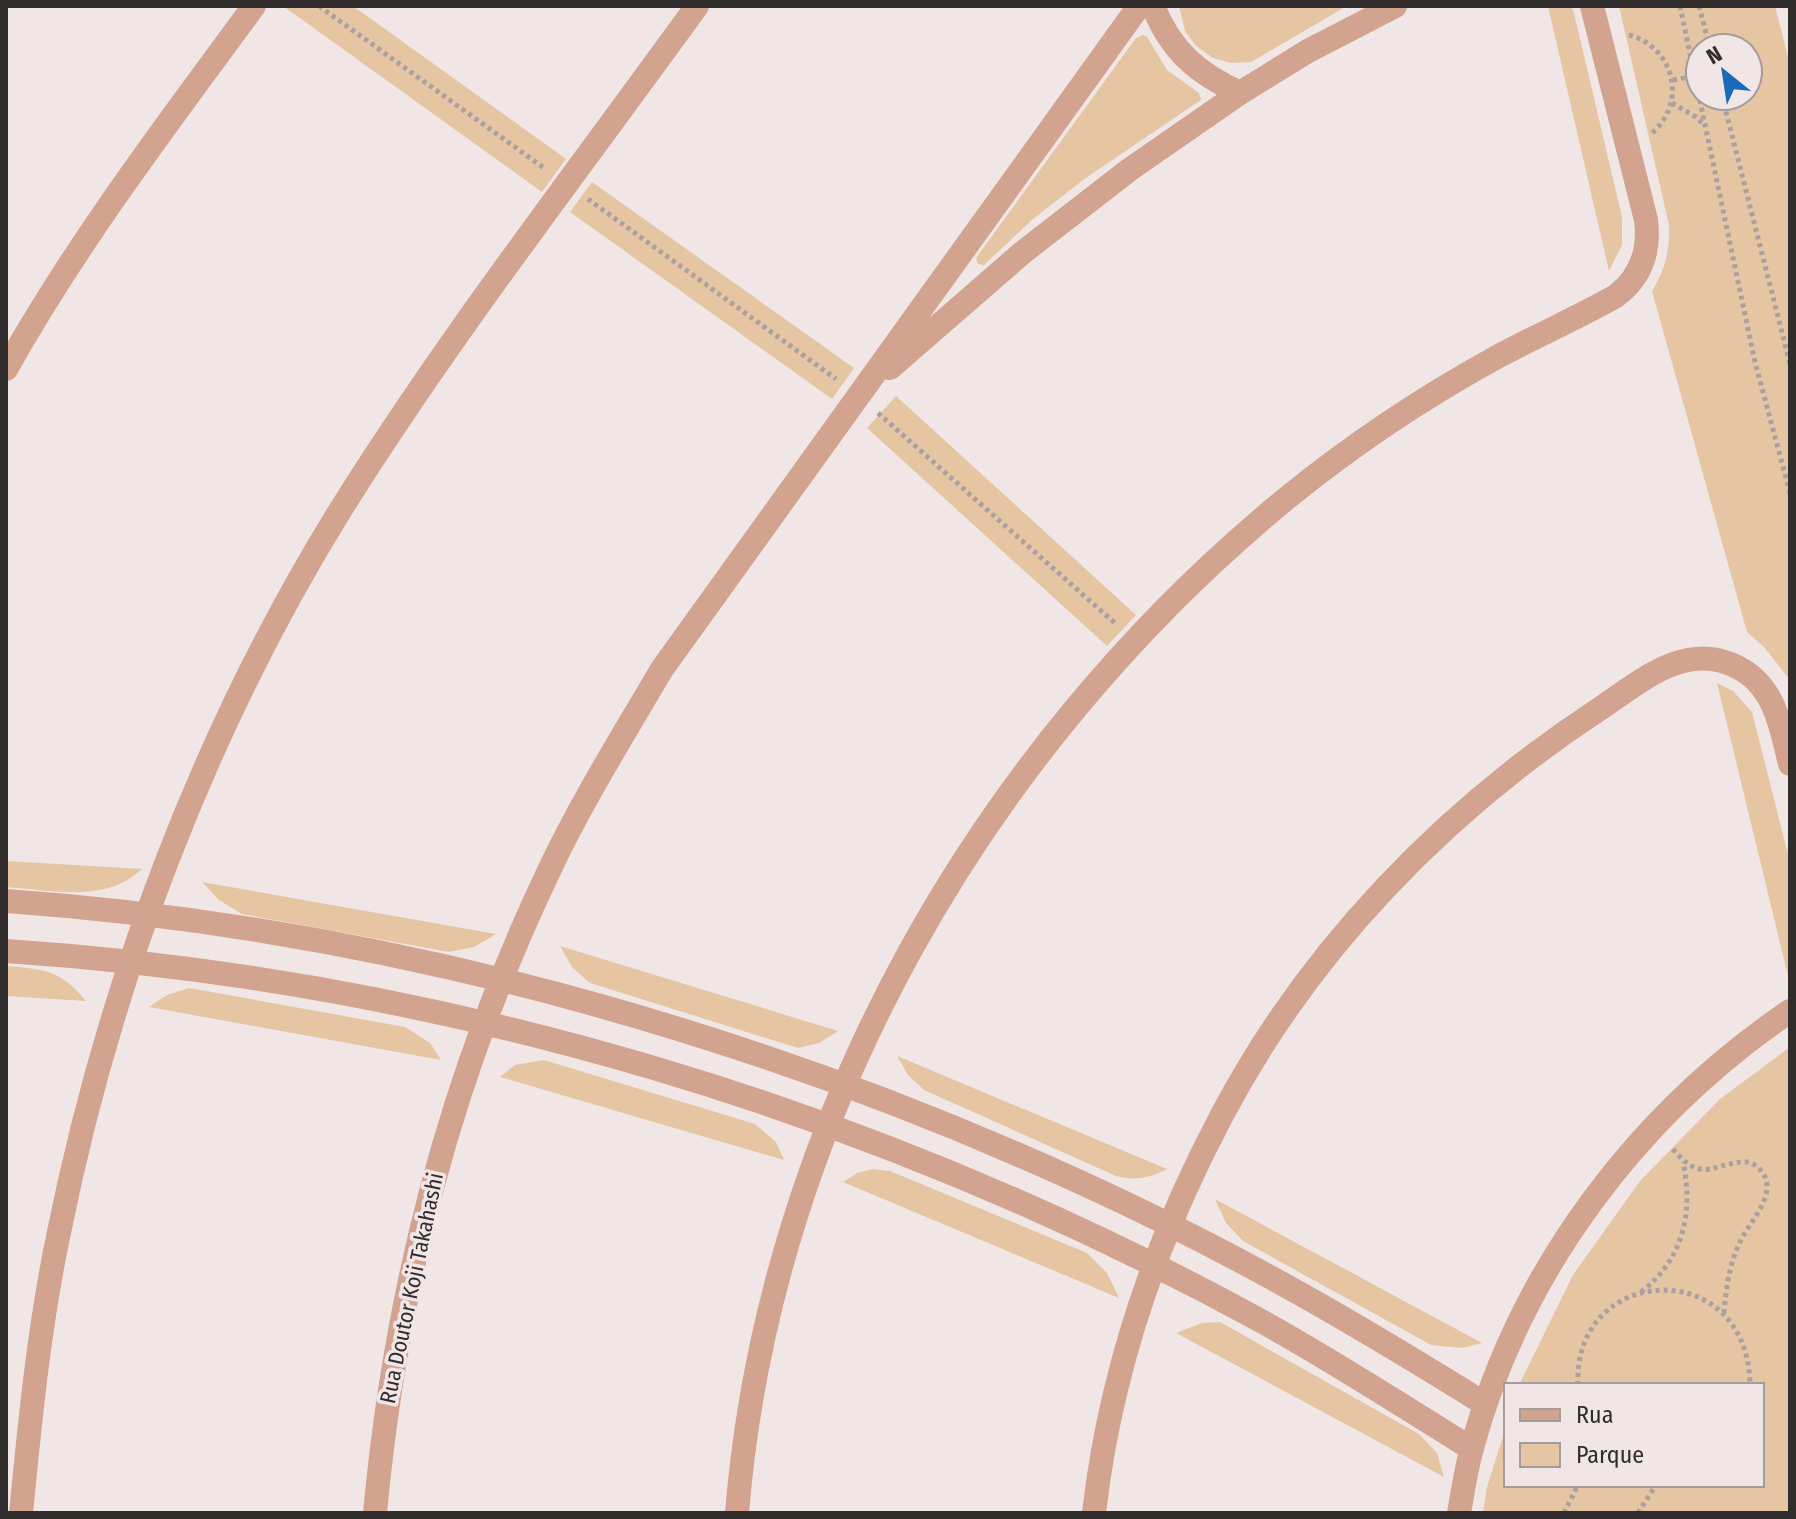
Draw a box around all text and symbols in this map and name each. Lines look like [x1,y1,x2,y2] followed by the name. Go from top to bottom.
[1684,32,1764,112] north arrow
[1702,40,1727,70] text: N
[374,1170,449,1406] street label: Rua Doutor Koji Takahashi
[1504,1383,1764,1487] legend
[1576,1401,1613,1429] text: Rua
[1576,1441,1644,1469] text: Parque

